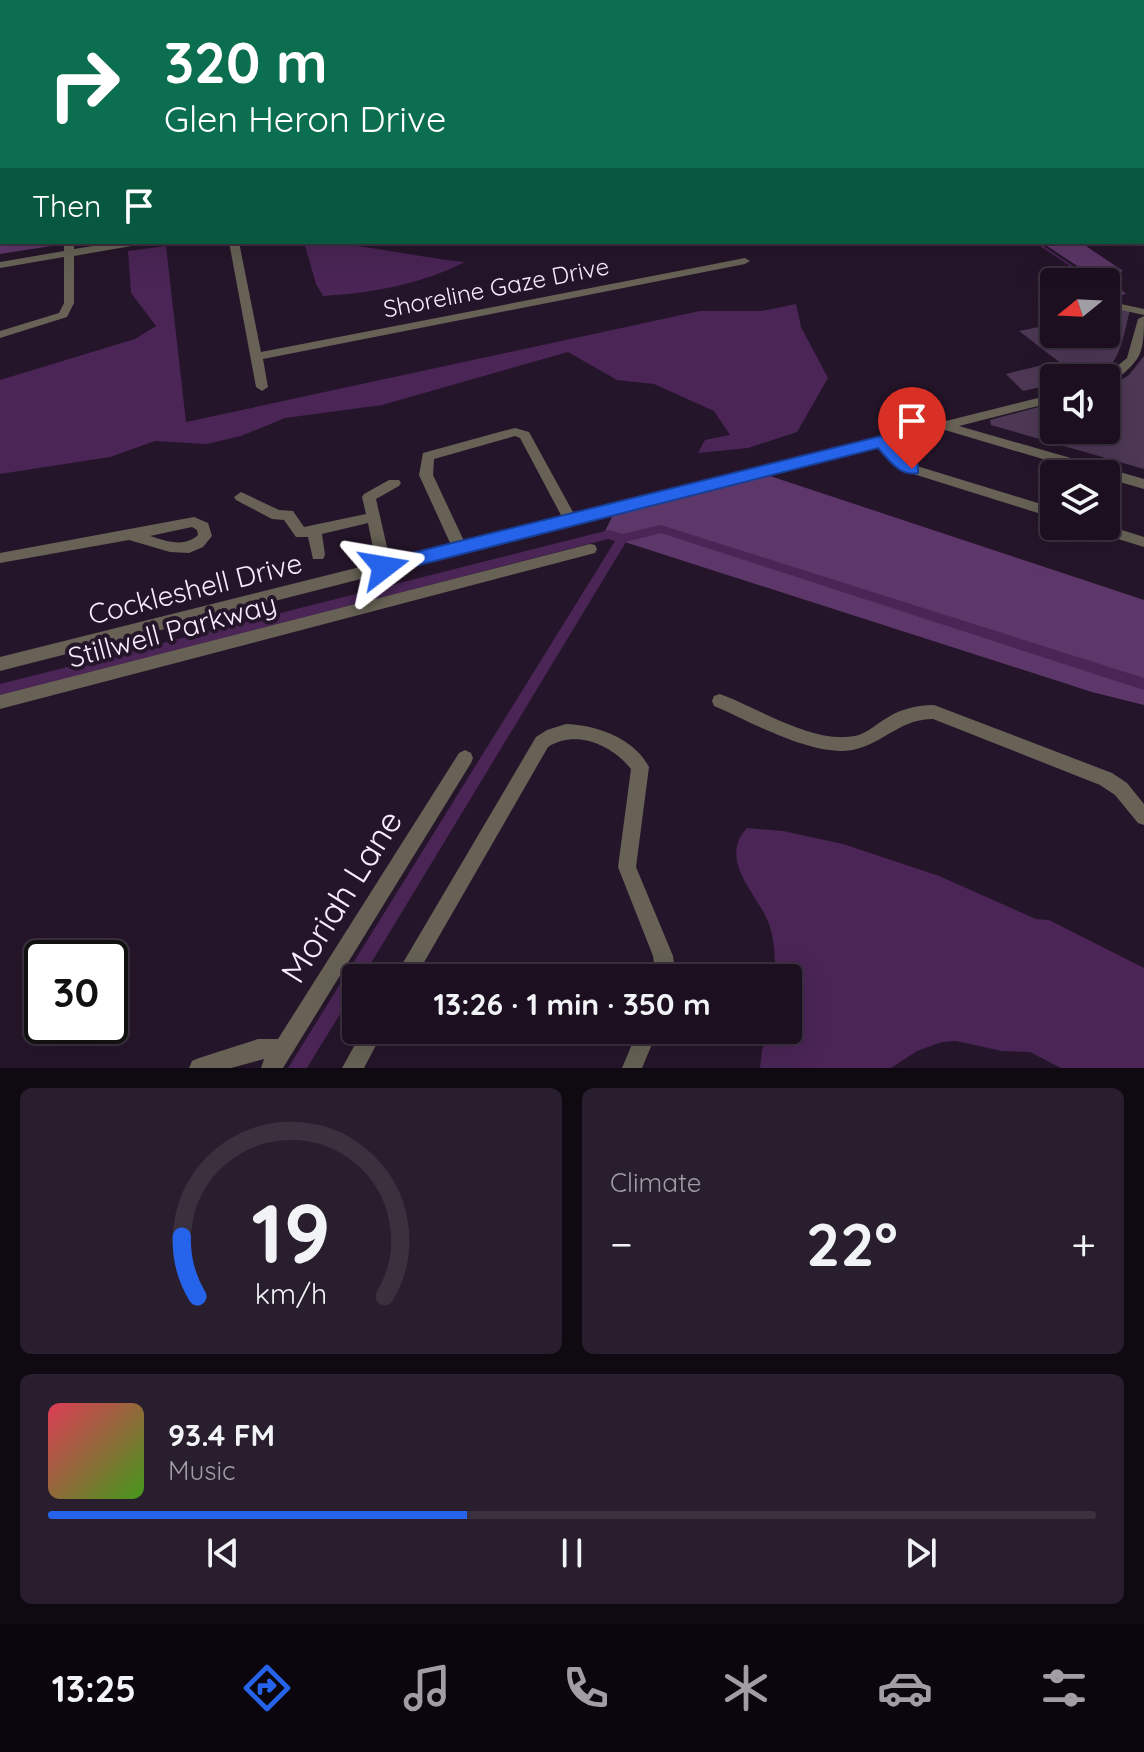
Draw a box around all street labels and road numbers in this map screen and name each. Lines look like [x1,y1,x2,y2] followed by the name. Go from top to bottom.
[381,250,611,324] street label: Shoreline Gaze Drive
[84,544,306,632] street label: Cockleshell Drive
[64,585,280,675] street label: Stillwell Parkway
[271,802,411,990] street label: Moriah Lane

